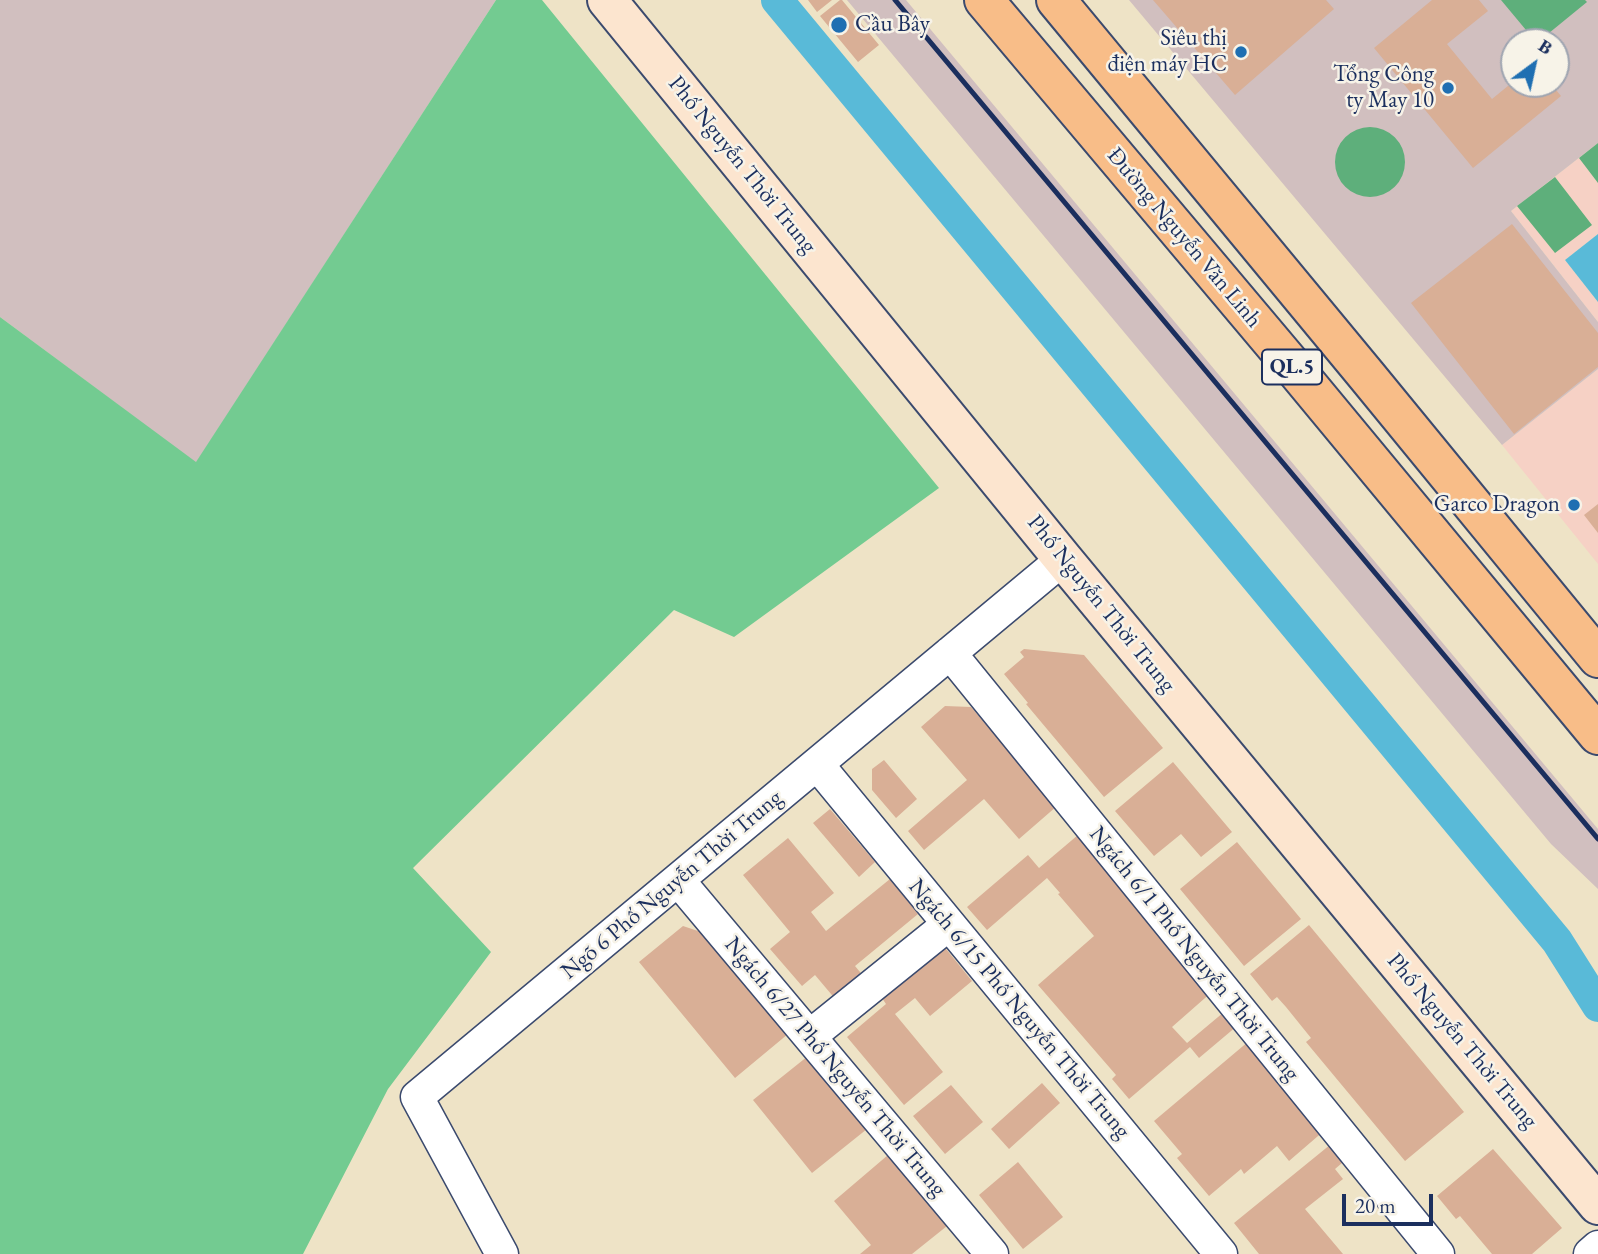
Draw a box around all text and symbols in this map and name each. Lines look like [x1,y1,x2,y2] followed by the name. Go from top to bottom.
[855,11,930,39] place label: Cầu Bây
[829,15,849,35] marker: Cầu Bây
[1108,25,1227,79] place label: Siêu thị điện máy HC
[1500,28,1570,98] north arrow
[1534,33,1557,60] text: B
[1233,44,1249,60] marker: Siêu thị điện máy HC
[1333,61,1434,115] place label: Tổng Công ty May 10
[662,71,822,259] street label: Phố Nguyễn Thời Trung
[1440,80,1456,96] marker: Tổng Công ty May 10
[1101,142,1267,334] street label: Đường Nguyễn Văn Linh
[1262,350,1322,384] road number: QL.5
[1434,491,1560,519] place label: Garco Dragon
[1566,497,1582,513] marker: Garco Dragon
[1021,510,1181,698] street label: Phố Nguyễn Thời Trung
[556,784,788,986] street label: Ngõ 6 Phố Nguyễn Thời Trung
[1083,821,1305,1087] street label: Ngách 6/1 Phố Nguyễn Thời Trung
[902,874,1136,1144] street label: Ngách 6/15 Phố Nguyễn Thời Trung
[718,932,952,1202] street label: Ngách 6/27 Phố Nguyễn Thời Trung
[1381,948,1543,1134] street label: Phố Nguyễn Thời Trung
[1346,1180,1437,1224] scale bar
[1355,1192,1396,1219] text: 20 m

